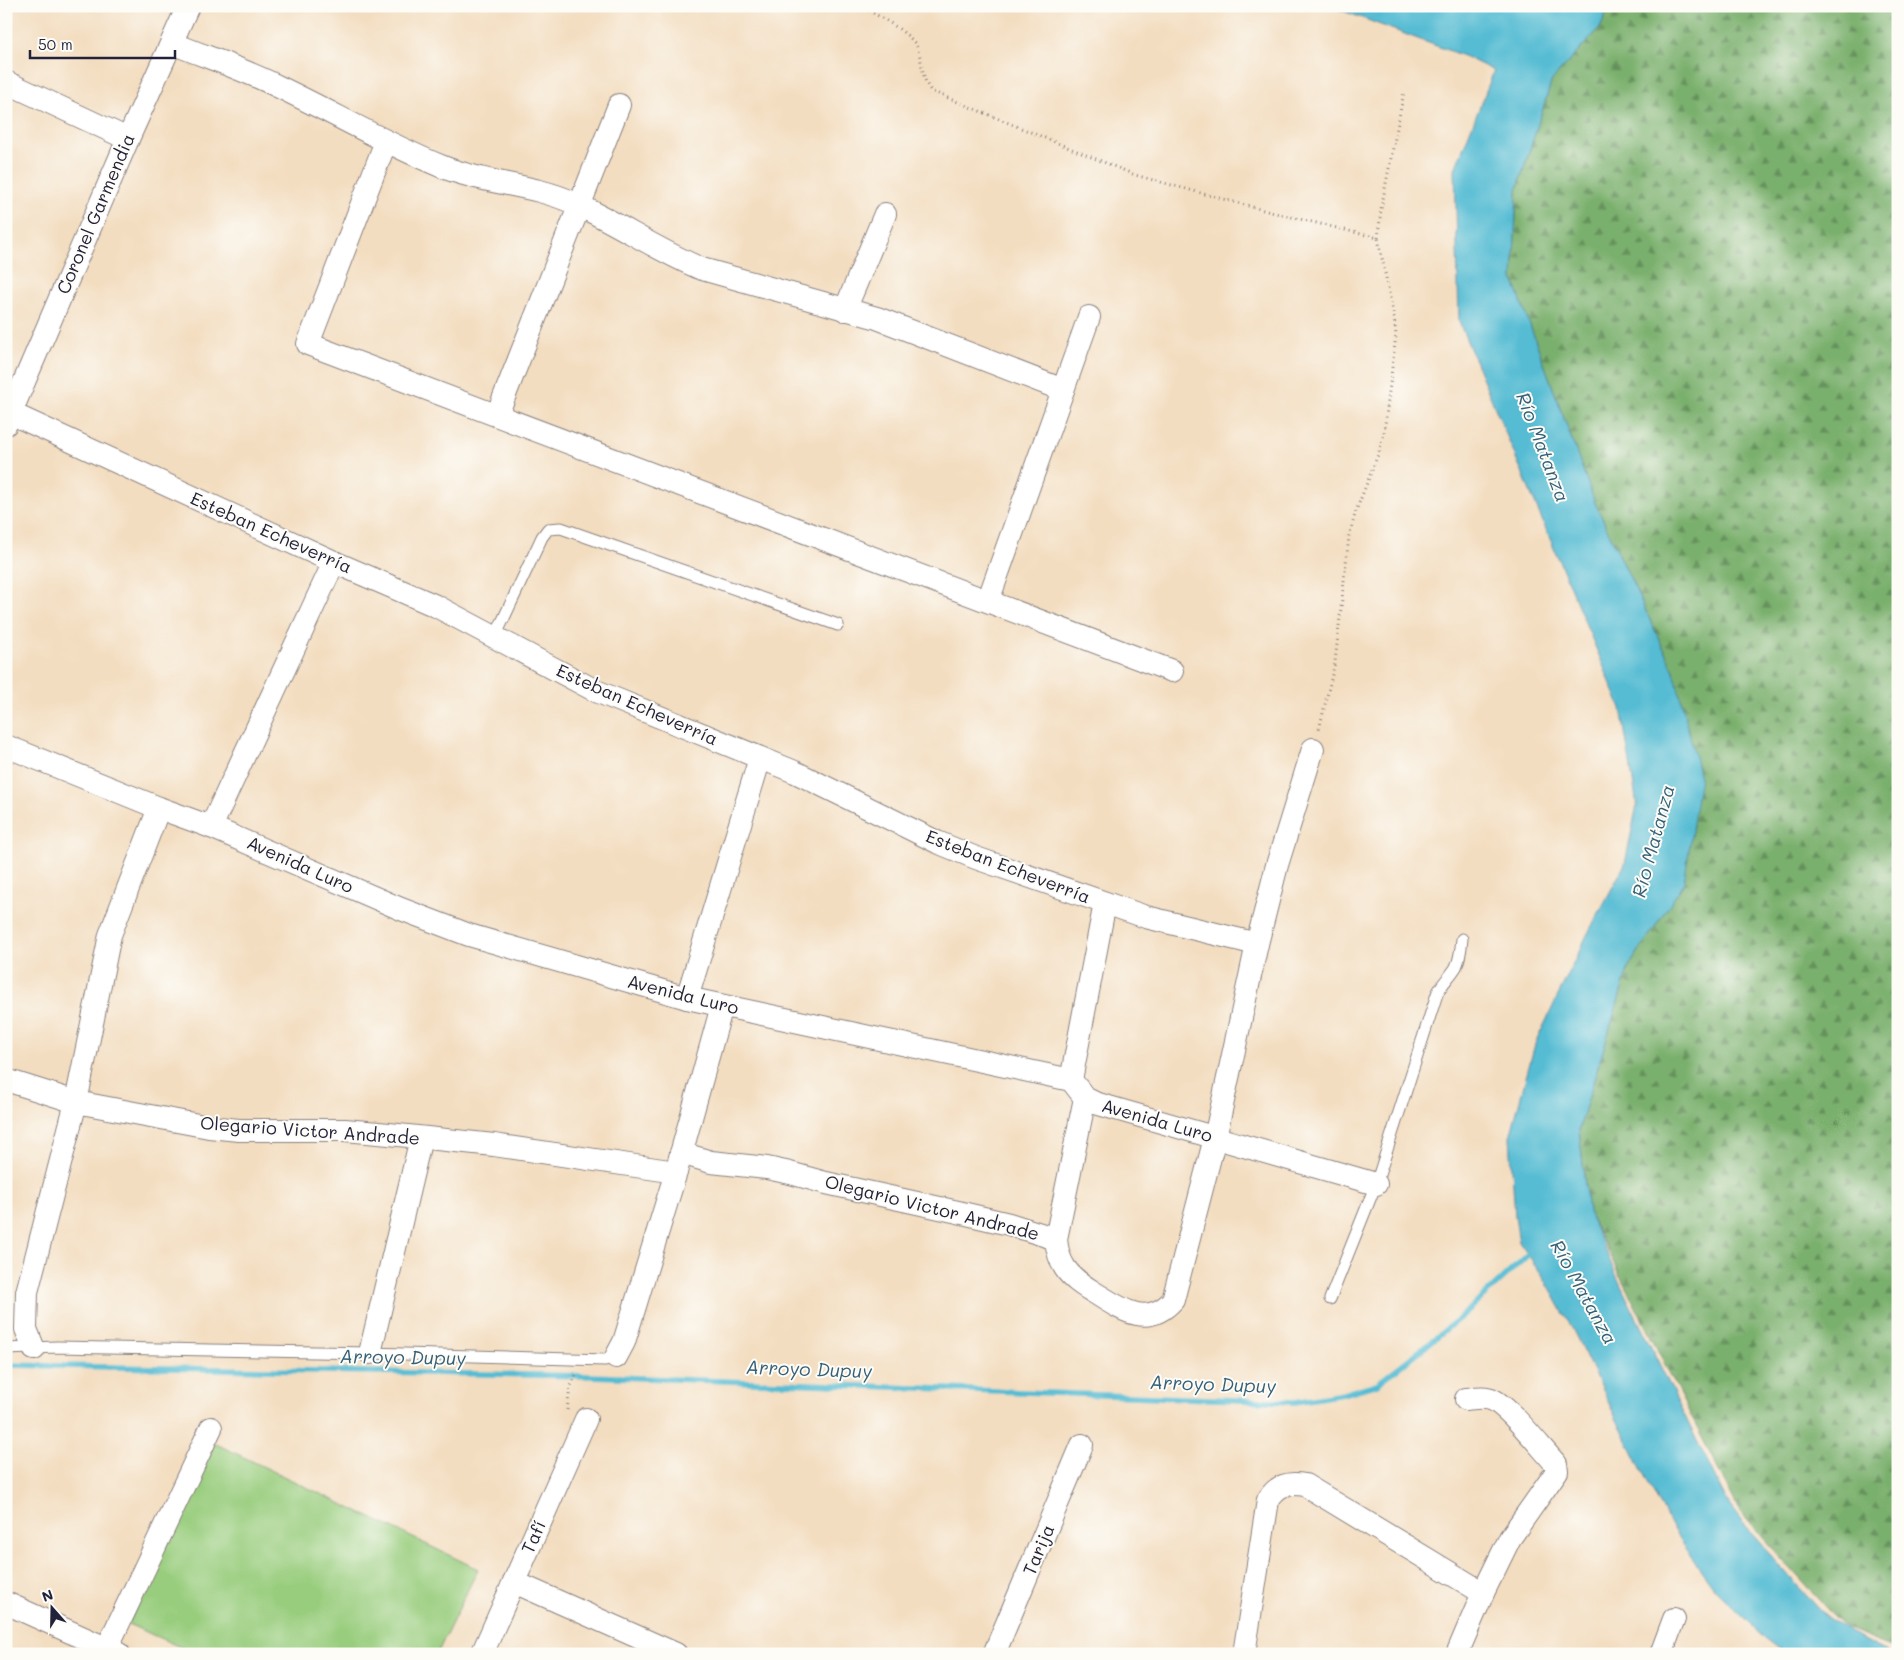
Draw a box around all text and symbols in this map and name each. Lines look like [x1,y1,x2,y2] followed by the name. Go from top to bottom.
[30,28,175,60] scale bar
[38,34,73,54] text: 50 m
[50,130,140,297] street label: Coronel Garmendia
[1511,388,1576,505] water label: Río Matanza
[187,486,356,579] street label: Esteban Echeverría
[553,658,722,751] street label: Esteban Echeverría
[1625,782,1680,900] water label: Río Matanza
[923,824,1094,909] street label: Esteban Echeverría
[243,830,358,898] street label: Avenida Luro
[625,969,742,1020] street label: Avenida Luro
[1099,1093,1216,1147] street label: Avenida Luro
[199,1110,421,1150] street label: Olegario Victor Andrade
[822,1169,1042,1245] street label: Olegario Victor Andrade
[1545,1235,1623,1348] water label: Río Matanza
[340,1343,466,1370] water label: Arroyo Dupuy
[745,1354,873,1383] water label: Arroyo Dupuy
[1149,1369,1277,1398] water label: Arroyo Dupuy
[515,1516,551,1557] street label: Tafí
[1017,1521,1059,1579] street label: Tarija
[28,1582,78,1632] north arrow
[39,1585,56,1606] text: N

